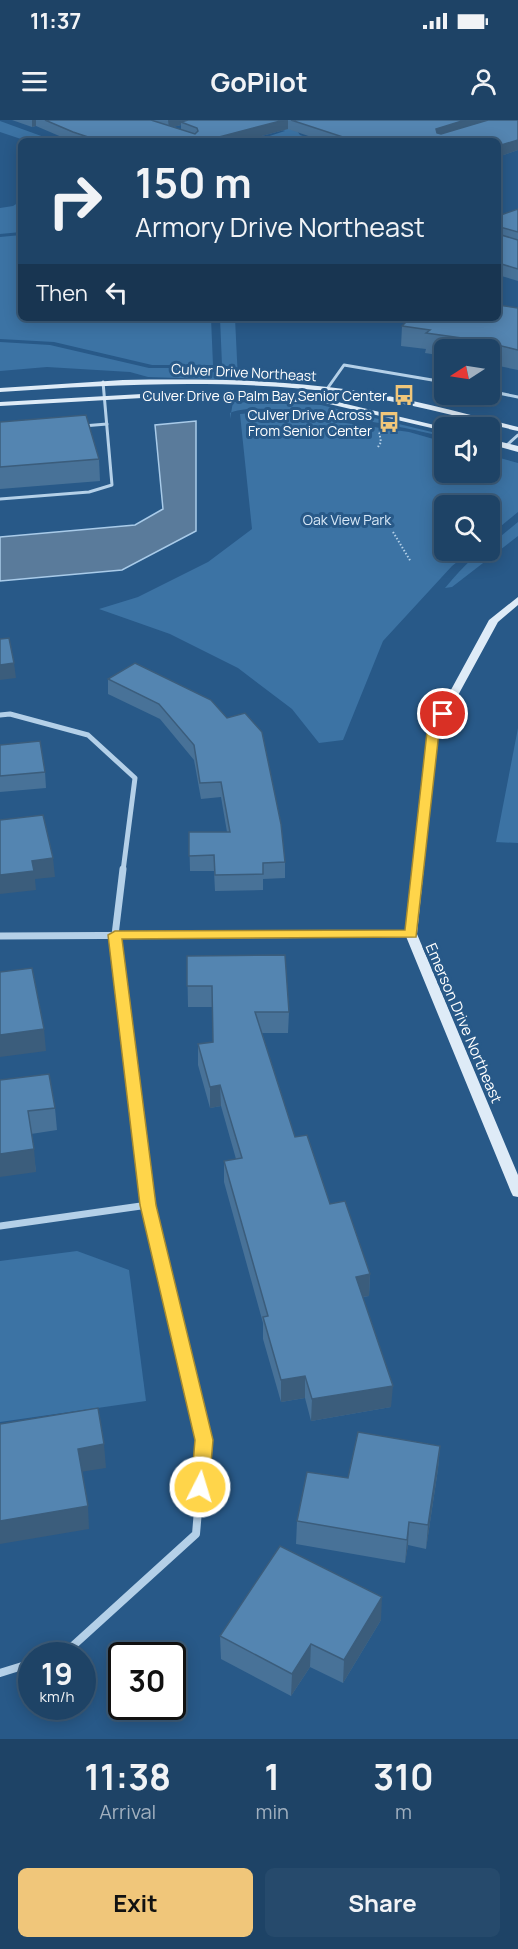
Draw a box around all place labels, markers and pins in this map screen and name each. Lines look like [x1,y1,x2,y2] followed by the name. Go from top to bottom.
[392,383,416,407] bus stop icon: Culver Drive @ Palm Bay Senior Center
[142,386,387,405] place label: Culver Drive @ Palm Bay Senior Center
[248,405,372,440] place label: Culver Drive Across From Senior Center
[377,410,401,434] bus stop icon: Culver Drive Across From Senior Center
[417,688,468,739] pin

